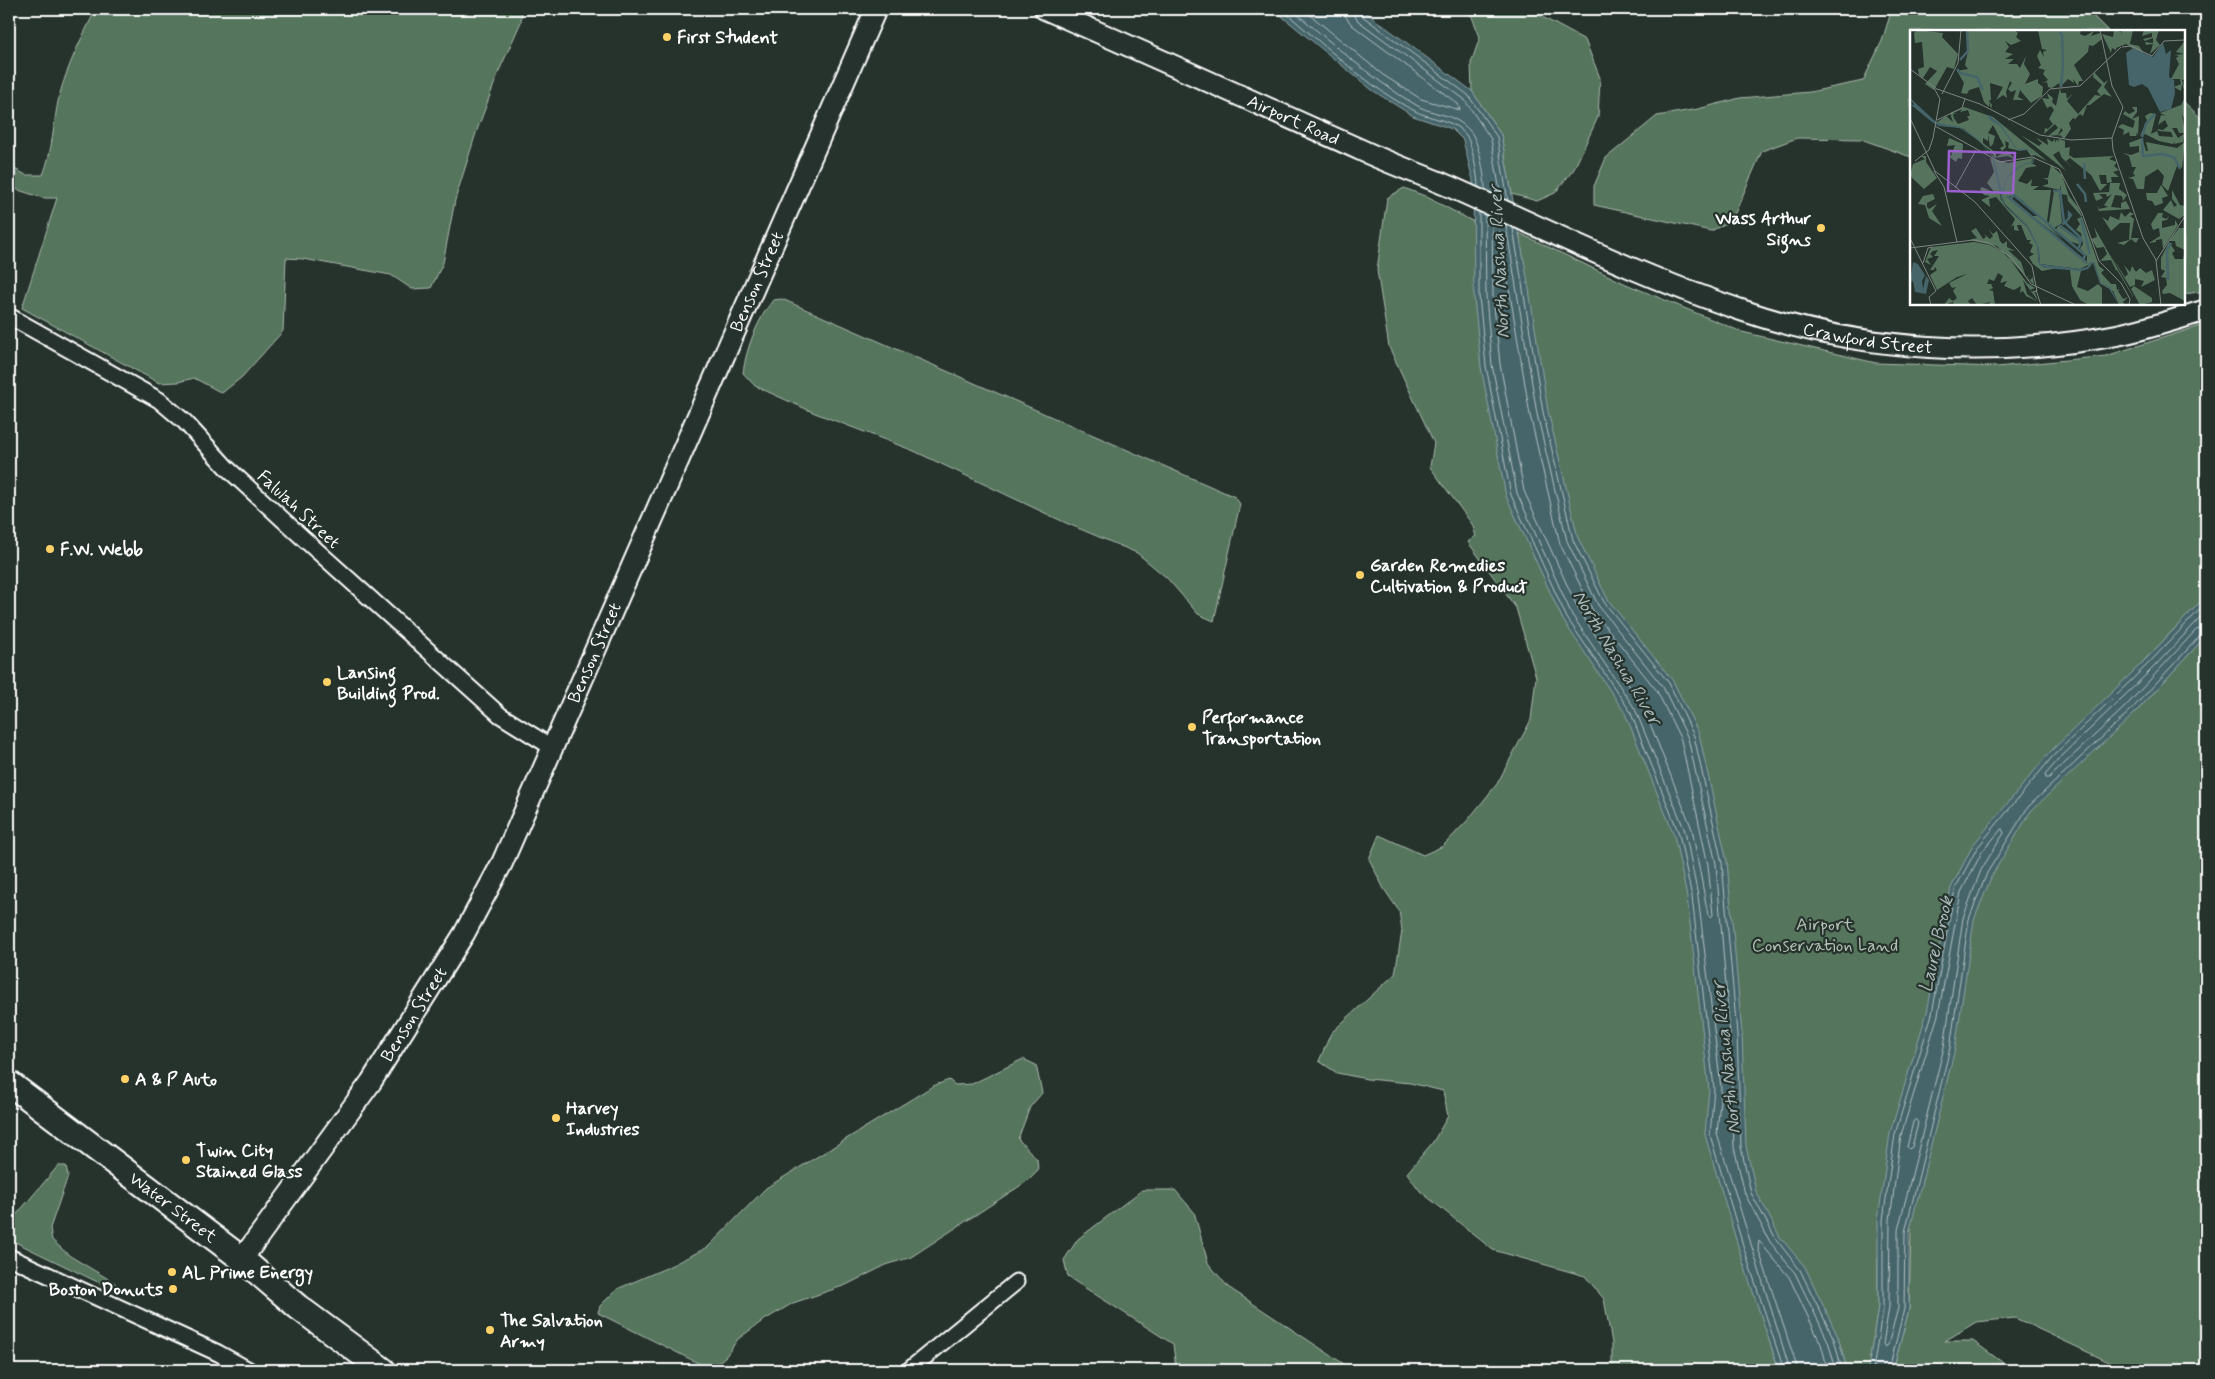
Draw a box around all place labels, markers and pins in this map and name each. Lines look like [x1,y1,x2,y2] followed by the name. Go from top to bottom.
[677,26,779,50] place label: First Student
[661,31,673,43] marker: First Student
[1714,207,1811,254] place label: Wass Arthur Signs
[1815,222,1827,234] marker: Wass Arthur Signs
[60,538,143,562] place label: F.W. Webb
[44,543,56,555] marker: F.W. Webb
[1370,554,1528,599] place label: Garden Remedies Cultivation & Product
[1354,569,1366,581] marker: Garden Remedies Cultivation & Product
[337,661,440,708] place label: Lansing Building Prod.
[321,676,333,688] marker: Lansing Building Prod.
[1202,706,1321,751] place label: Performance Transportation
[1186,721,1198,733] marker: Performance Transportation
[135,1068,217,1092] place label: A & P Auto
[119,1073,131,1085] marker: A & P Auto
[566,1097,640,1142] place label: Harvey Industries
[550,1112,562,1124] marker: Harvey Industries
[196,1139,302,1184] place label: Twin City Stained Glass
[180,1154,192,1166] marker: Twin City Stained Glass
[182,1261,313,1287] place label: AL Prime Energy
[166,1266,178,1278] marker: AL Prime Energy
[49,1278,163,1302] place label: Boston Donuts
[167,1283,179,1295] marker: Boston Donuts
[500,1309,603,1354] place label: The Salvation Army
[484,1324,496,1336] marker: The Salvation Army

